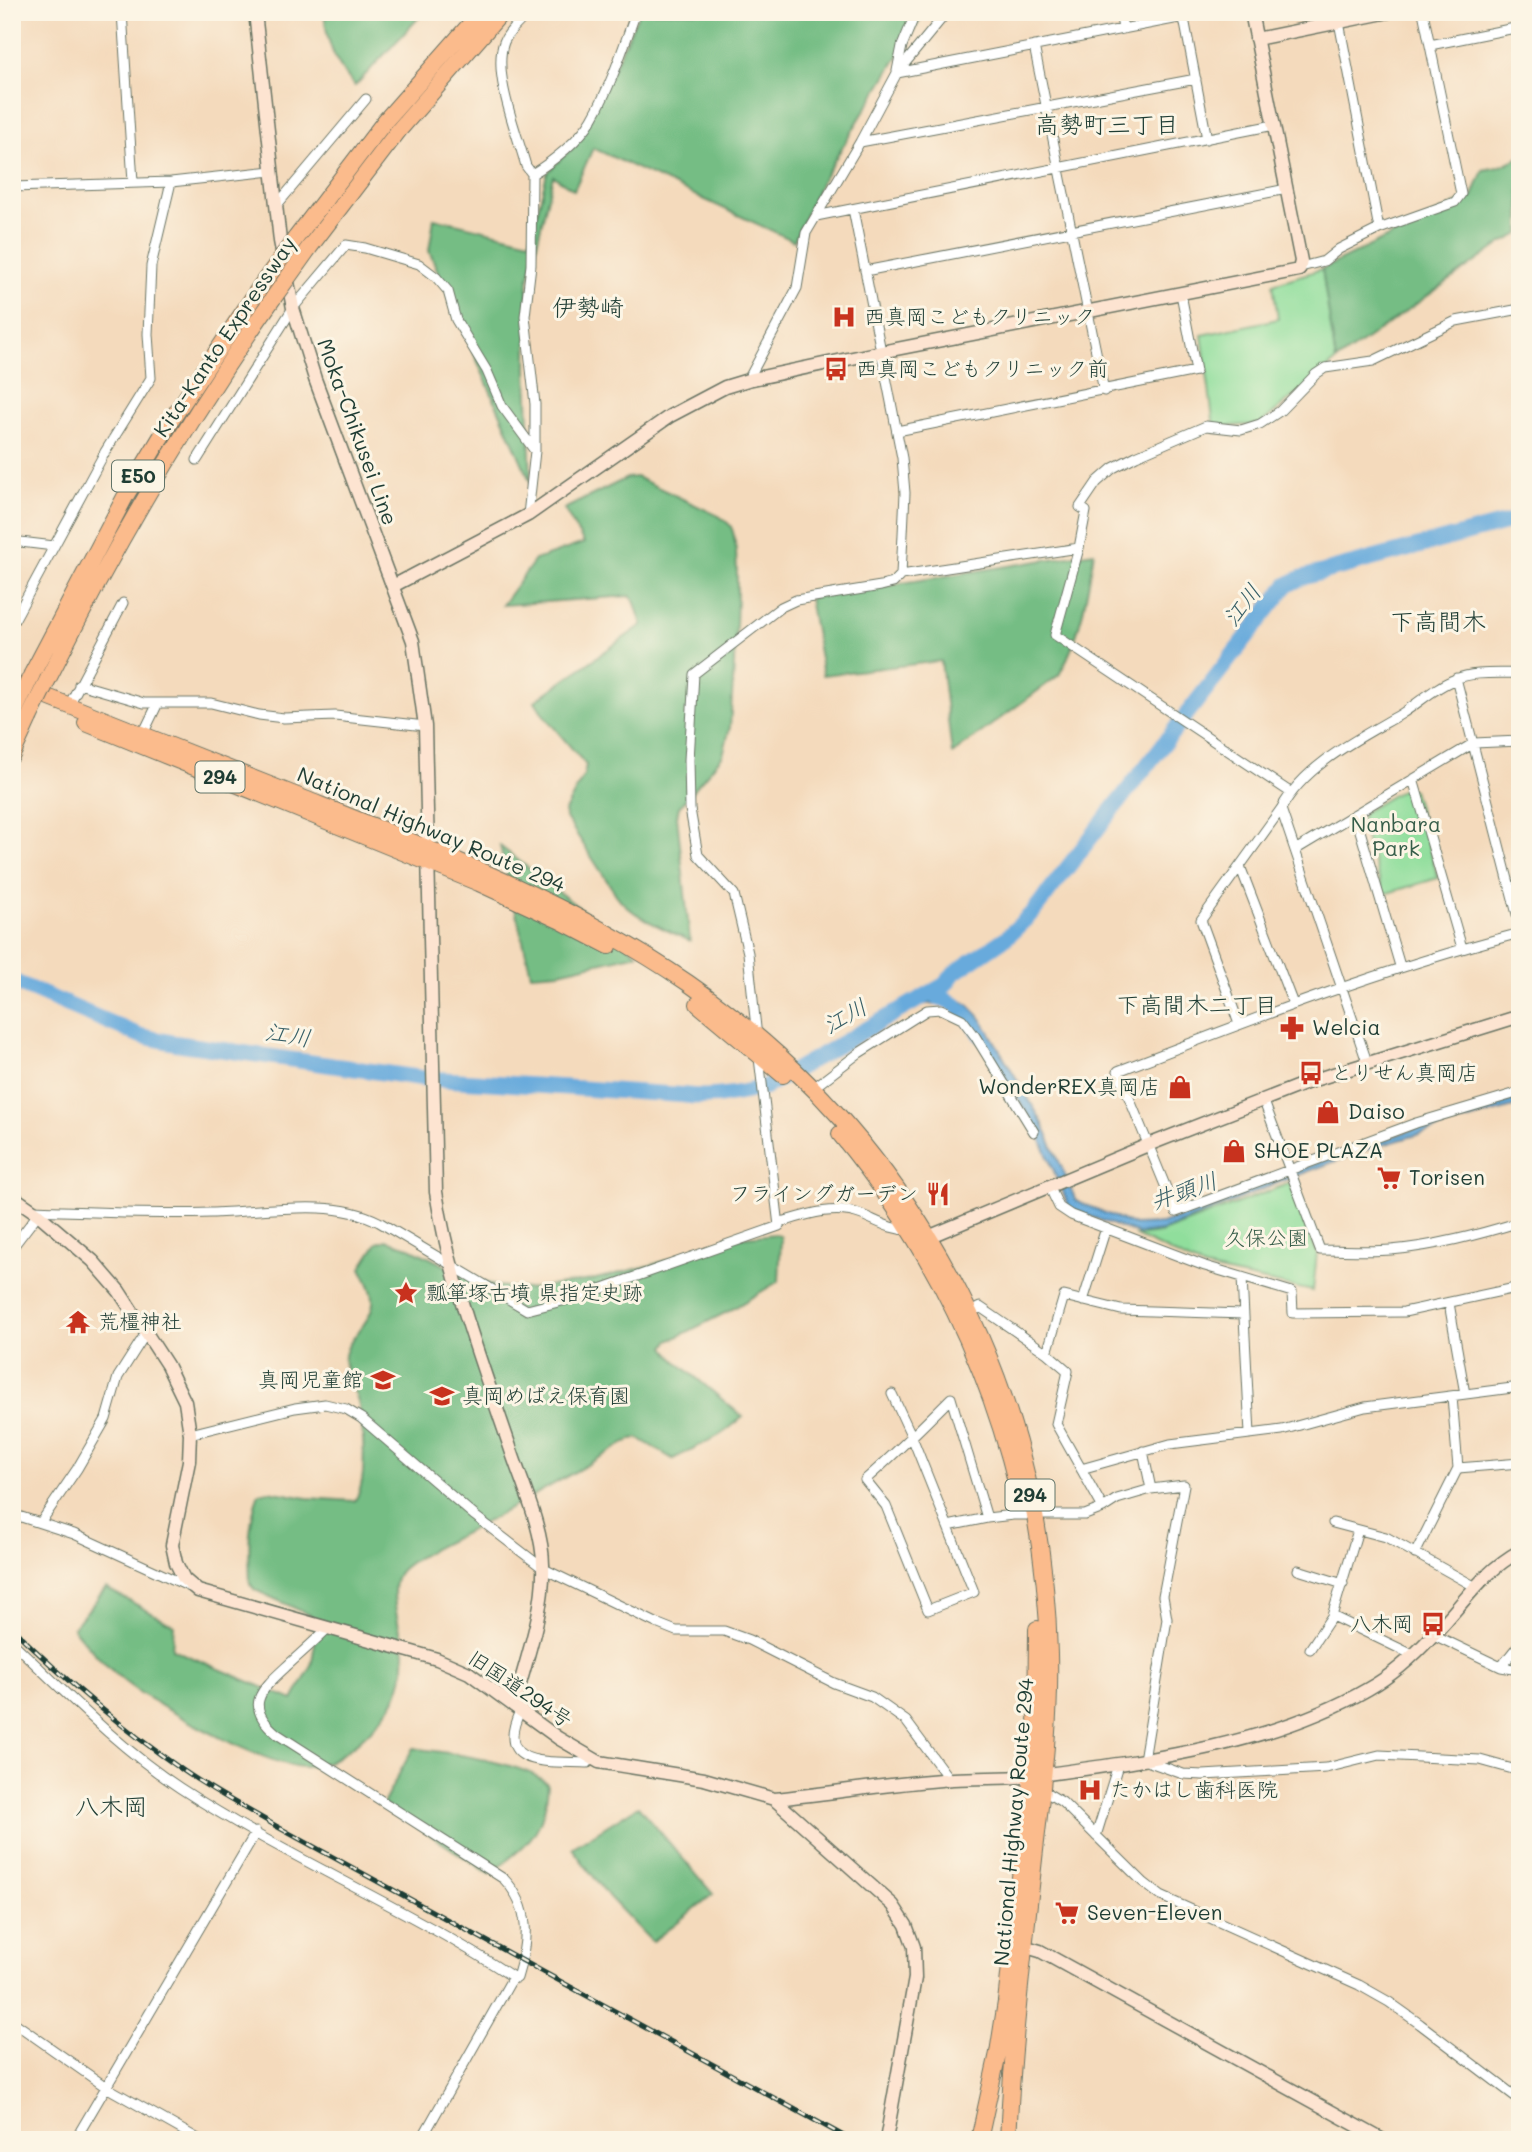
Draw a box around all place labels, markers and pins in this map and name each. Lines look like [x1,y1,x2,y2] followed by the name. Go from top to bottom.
[864,302,1095,329] place label: 西真岡こどもクリニック
[830,303,858,331] hospital icon: 西真岡こどもクリニック
[856,354,1108,381] place label: 西真岡こどもクリニック前
[822,355,850,383] bus stop icon: 西真岡こどもクリニック前
[1312,1013,1381,1040] place label: Welcia
[1278,1014,1306,1042] pharmacy icon: Welcia
[1331,1058,1478,1085] place label: とりせん真岡店
[1297,1059,1325,1087] bus stop icon: とりせん真岡店
[978,1072,1160,1099] place label: WonderREX真岡店
[1166,1073,1194,1101] shop icon: WonderREX真岡店
[1348,1097,1405,1124] place label: Daiso
[1314,1098,1342,1126] shop icon: Daiso
[1254,1136,1383,1163] place label: SHOE PLAZA
[1220,1137,1248,1165] shop icon: SHOE PLAZA
[1409,1163,1485,1190] place label: Torisen
[1375,1164,1403,1192] supermarket icon: Torisen
[730,1179,918,1206] place label: フライングガーデン
[924,1180,952,1208] restaurant icon: フライングガーデン
[426,1278,643,1305] place label: 瓢箪塚古墳 県指定史跡
[392,1279,420,1307] place icon: 瓢箪塚古墳 県指定史跡
[98,1307,182,1334] place label: 荒橿神社
[64,1308,92,1336] temple icon: 荒橿神社
[258,1365,363,1392] place label: 真岡児童館
[369,1366,397,1394] school or university icon: 真岡児童館
[462,1381,630,1408] place label: 真岡めばえ保育園
[428,1382,456,1410] school or university icon: 真岡めばえ保育園
[1350,1609,1413,1636] place label: 八木岡
[1419,1610,1447,1638] bus stop icon: 八木岡
[1110,1775,1278,1802] place label: たかはし歯科医院
[1076,1776,1104,1804] hospital icon: たかはし歯科医院
[1087,1898,1222,1925] place label: Seven-Eleven
[1053,1899,1081,1927] supermarket icon: Seven-Eleven

